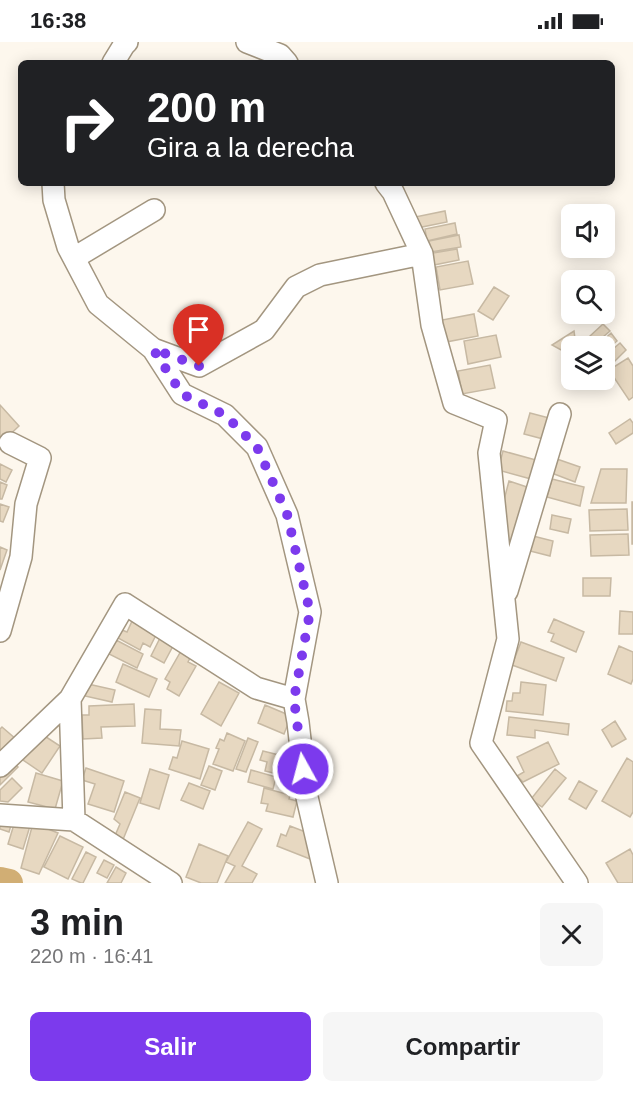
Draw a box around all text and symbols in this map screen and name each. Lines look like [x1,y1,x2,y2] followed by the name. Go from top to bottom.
[30,8,86,33] text: 16:38
[48,84,126,162] icon: right
[147,84,266,131] text: 200 m
[147,133,354,163] text: Gira a la derecha
[561,204,615,390] map controls
[561,204,615,258] button: sound
[561,270,615,324] button: search
[173,304,224,366] pin
[182,313,215,346] icon: arrive
[561,336,615,390] button: layers
[271,737,335,801] position arrow
[30,902,124,943] text: 3 min
[540,903,603,966] button: close
[30,945,153,967] text: 220 m · 16:41
[30,1012,311,1081] button: Salir
[323,1012,603,1081] button: Compartir

